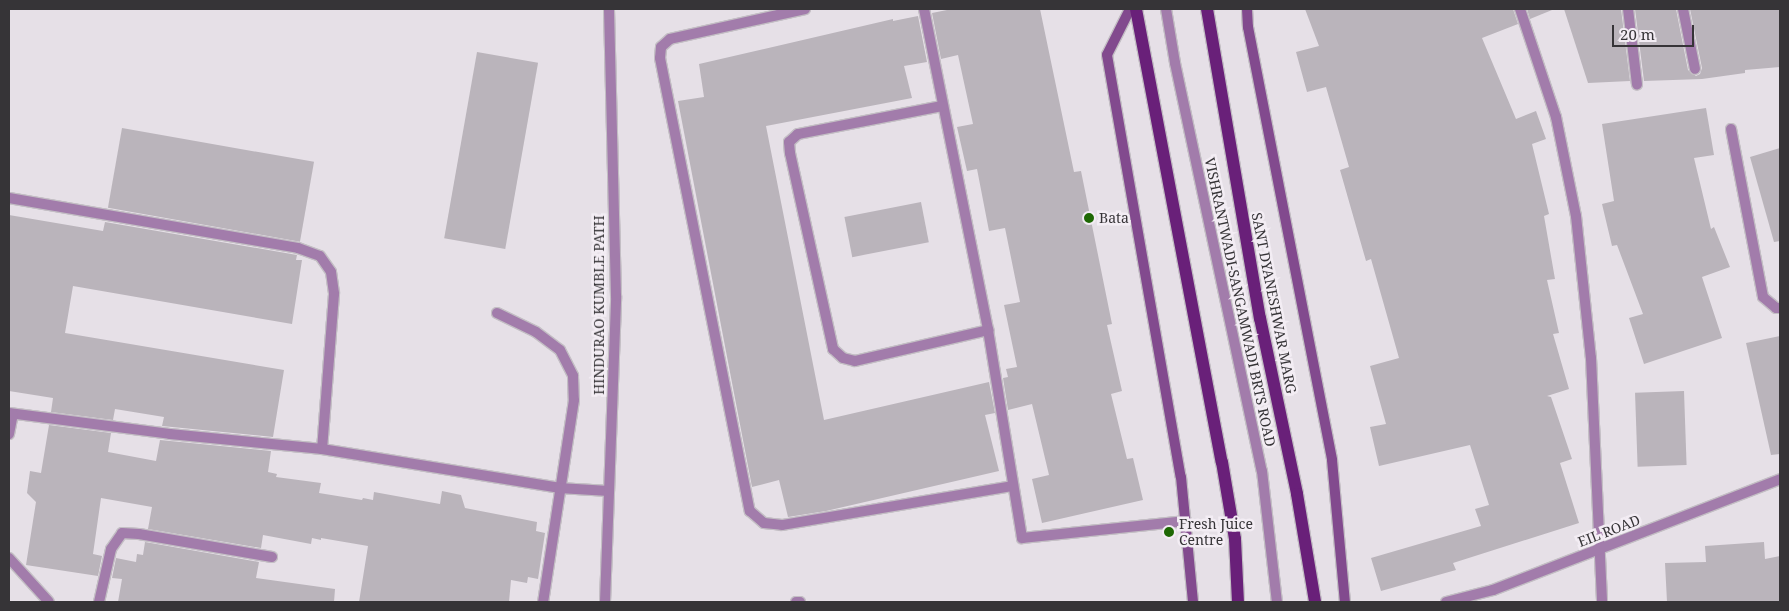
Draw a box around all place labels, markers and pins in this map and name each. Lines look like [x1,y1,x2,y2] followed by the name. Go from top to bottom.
[1099,210,1129,226] place label: Bata
[1083,212,1095,224] marker: Bata
[1179,516,1253,548] place label: Fresh Juice Centre
[1163,526,1175,538] marker: Fresh Juice Centre

